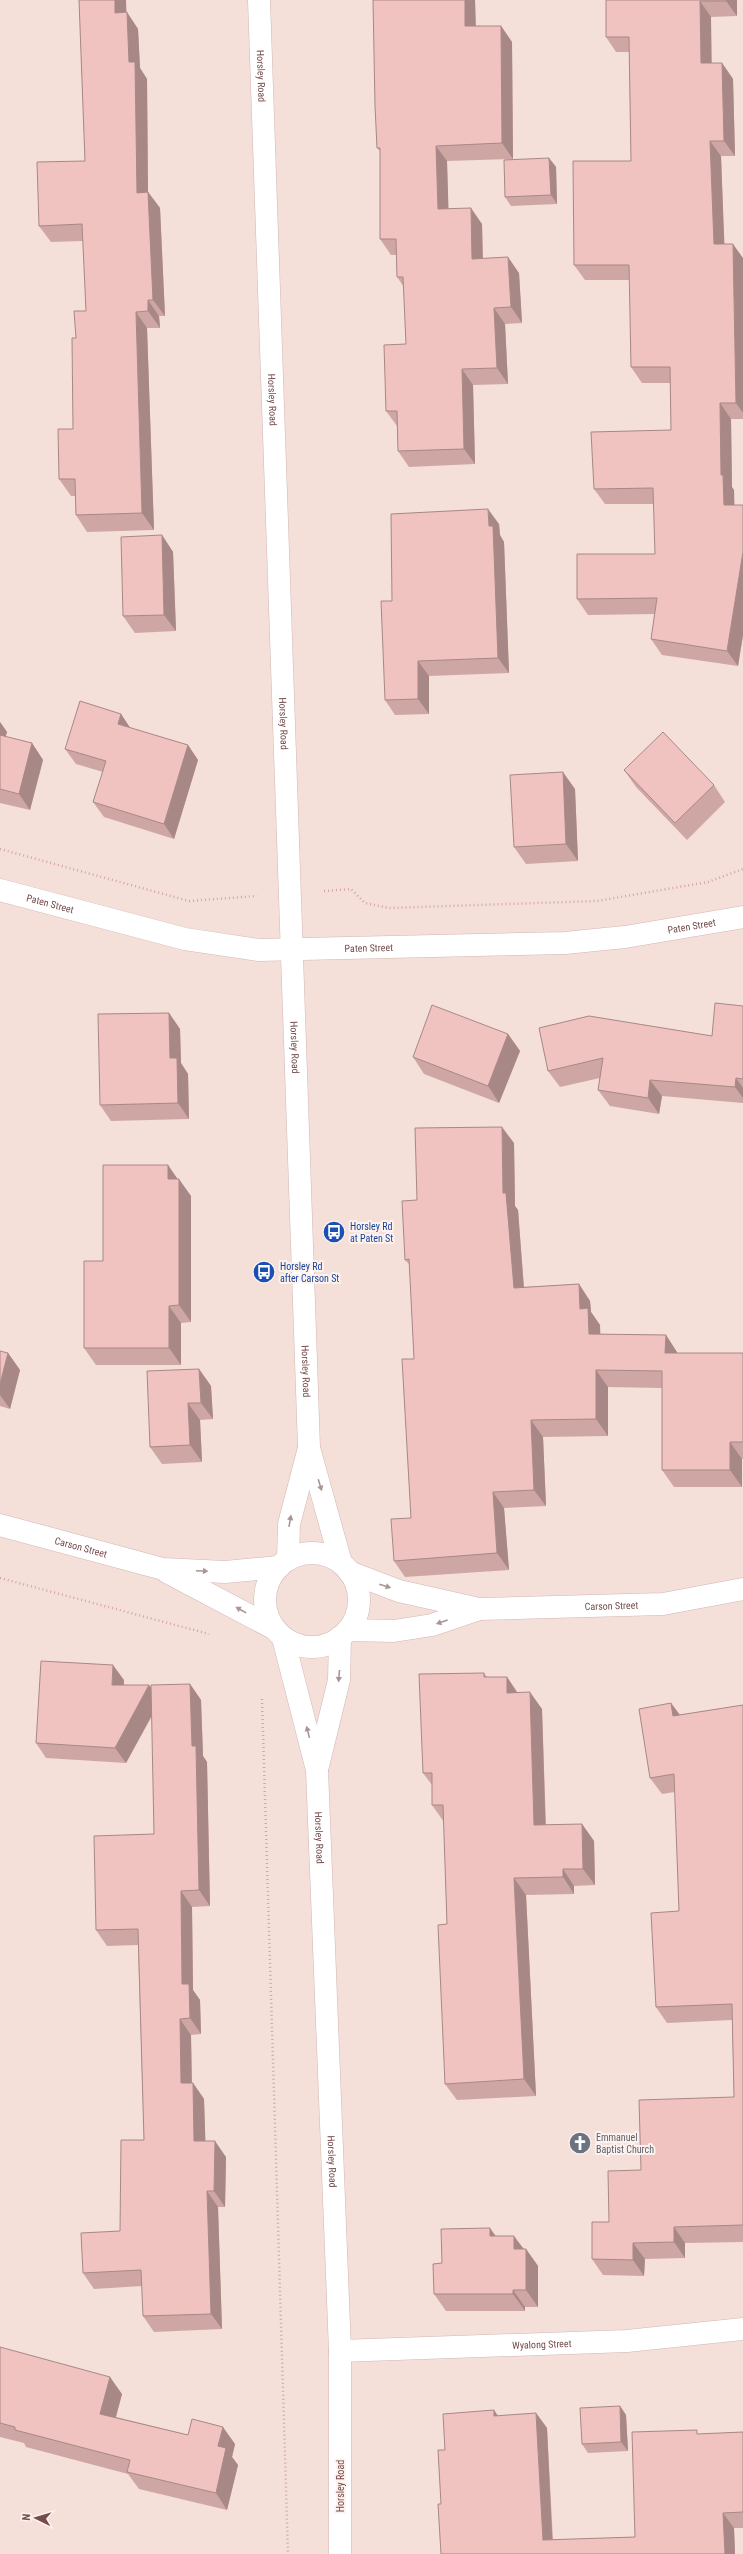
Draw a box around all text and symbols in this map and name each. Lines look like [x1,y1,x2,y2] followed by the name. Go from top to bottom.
[255,50,268,102] street label: Horsley Road
[266,373,279,426] street label: Horsley Road
[278,697,290,750] street label: Horsley Road
[25,892,75,915] street label: Paten Street
[667,916,716,935] street label: Paten Street
[344,941,393,954] street label: Paten Street
[289,1021,302,1074] street label: Horsley Road
[321,1219,347,1245] bus stop icon: Horsley Rd at Paten St
[350,1221,393,1244] place label: Horsley Rd at Paten St
[251,1259,277,1285] bus stop icon: Horsley Rd after Carson St
[280,1261,339,1284] place label: Horsley Rd after Carson St
[300,1345,313,1398] street label: Horsley Road
[317,1479,323,1491] one-way arrow
[288,1515,294,1527] one-way arrow
[54,1535,108,1559] street label: Carson Street
[196,1568,209,1574] one-way arrow
[379,1583,391,1589] one-way arrow
[584,1599,638,1612] street label: Carson Street
[235,1607,247,1614] one-way arrow
[436,1619,448,1625] one-way arrow
[335,1670,342,1682] one-way arrow
[305,1726,311,1738] one-way arrow
[313,1811,326,1864] street label: Horsley Road
[567,2130,593,2156] church icon: Emmanuel Baptist Church
[596,2132,654,2155] place label: Emmanuel Baptist Church
[326,2135,339,2188] street label: Horsley Road
[512,2337,572,2350] street label: Wyalong Street
[335,2460,346,2512] street label: Horsley Road
[16,2498,56,2538] north arrow
[20,2513,33,2521] text: N

